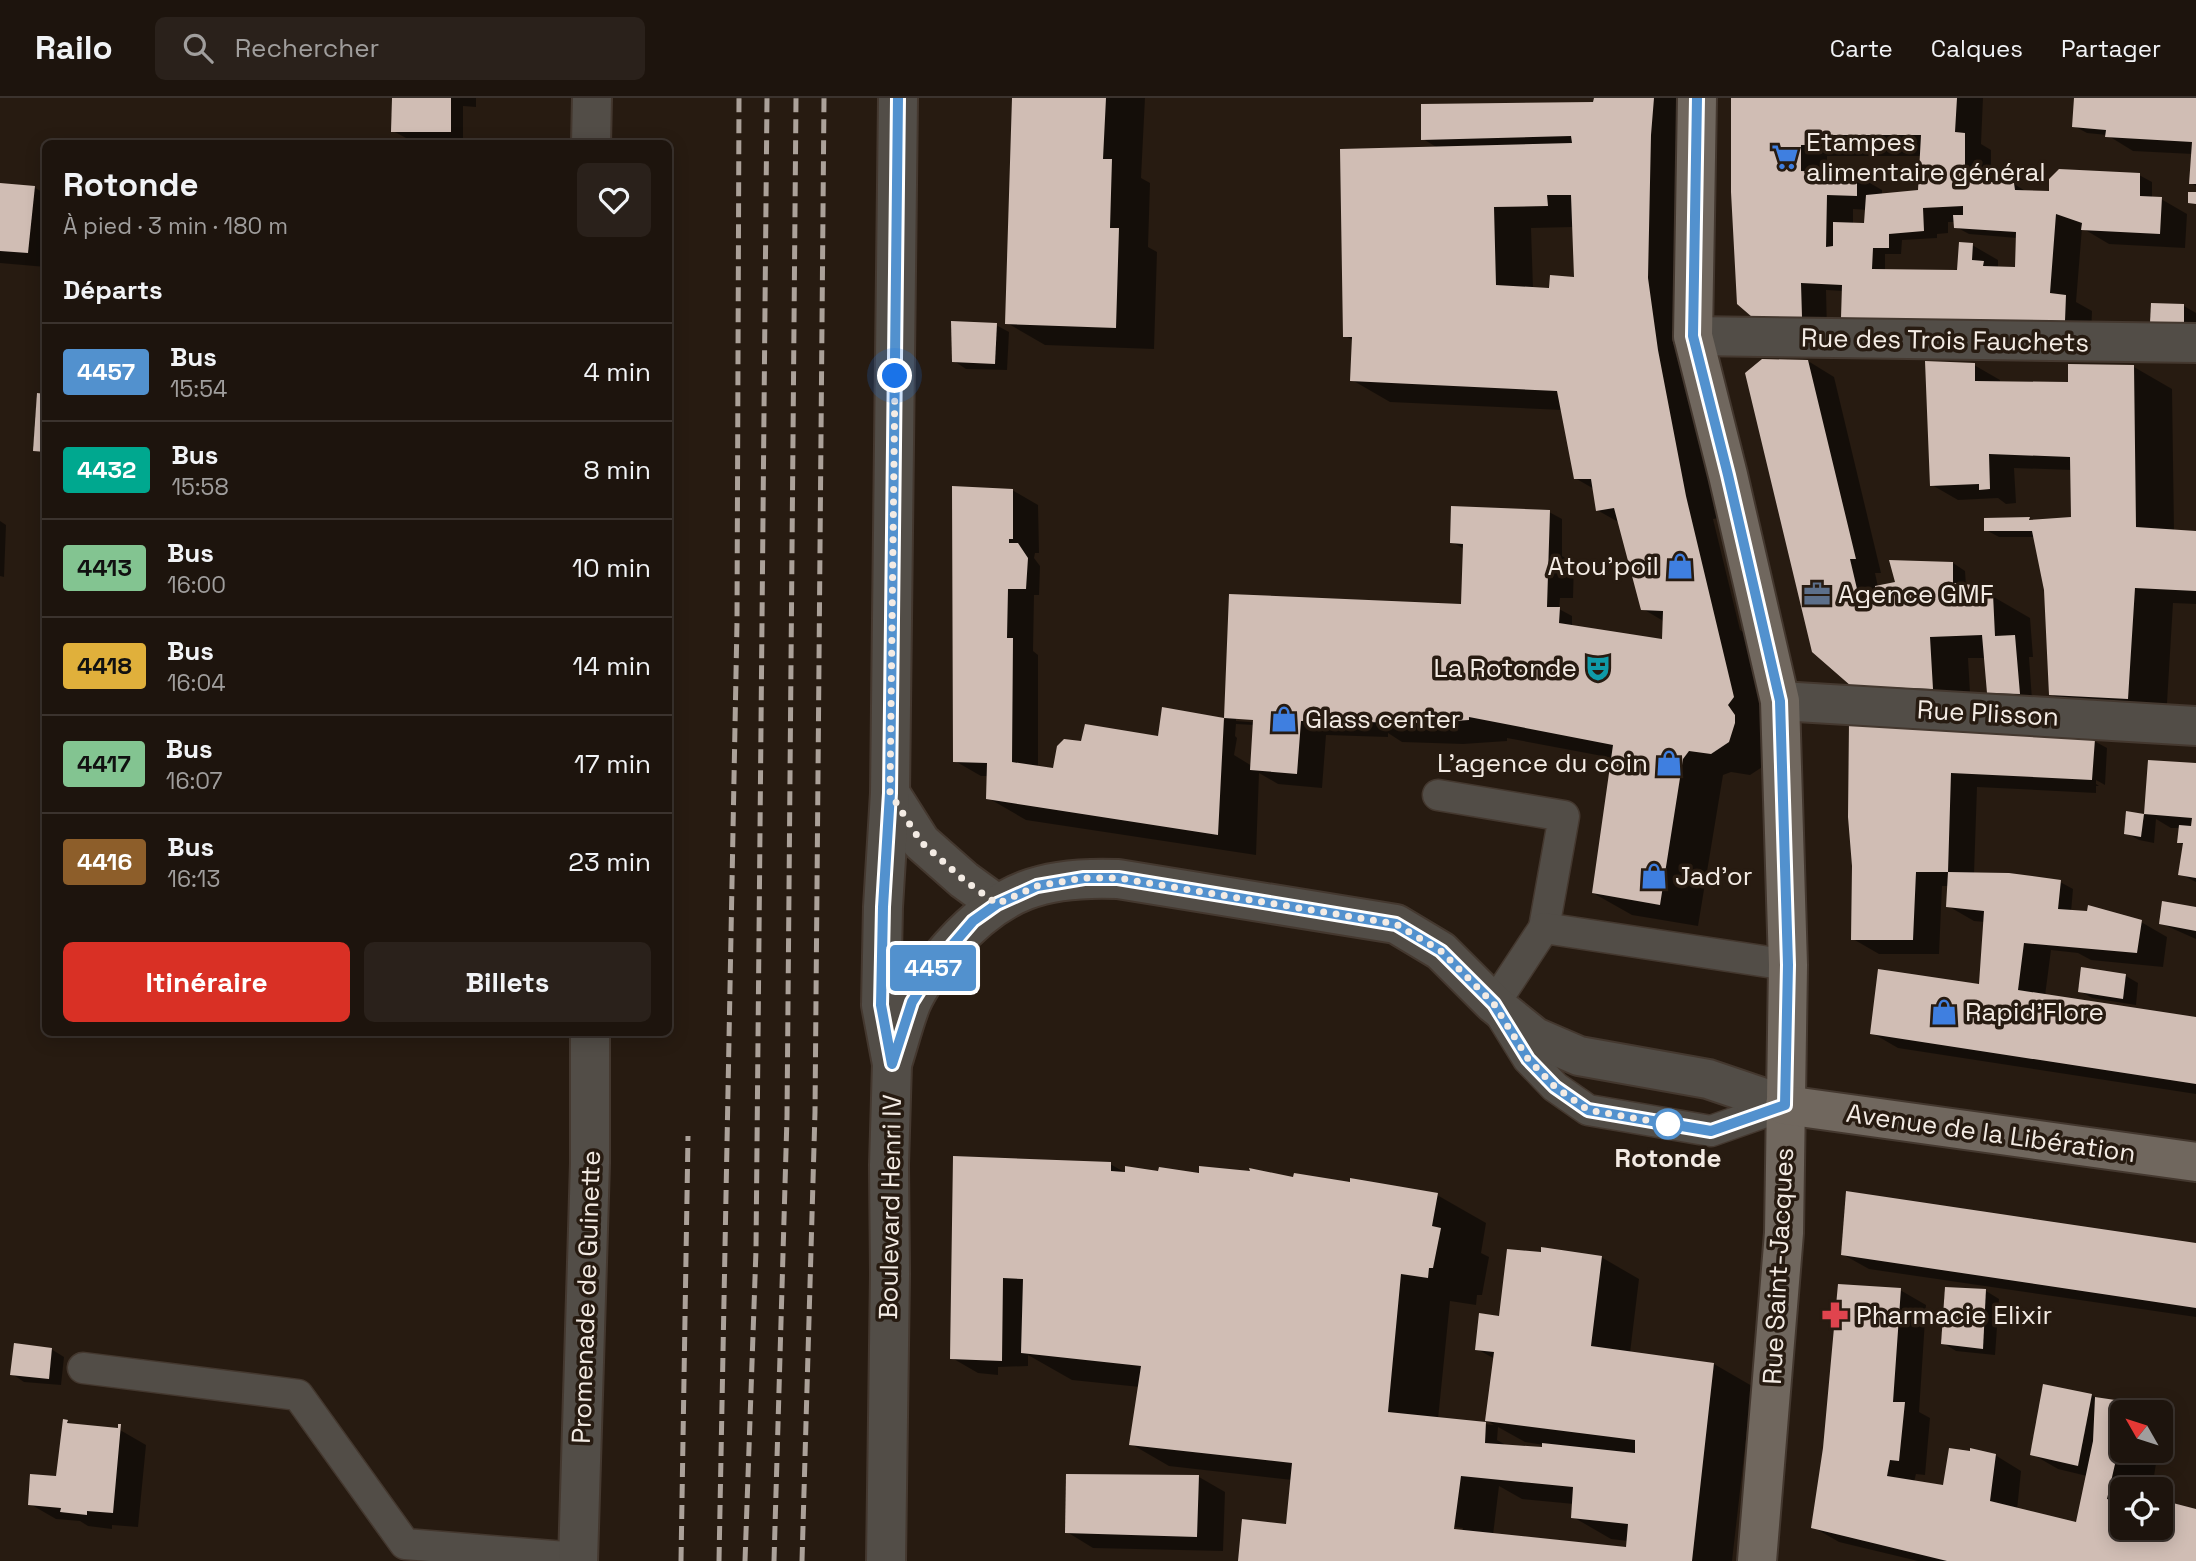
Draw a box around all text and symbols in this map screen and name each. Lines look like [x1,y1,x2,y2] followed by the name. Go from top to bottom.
[155,17,645,80] search box
[35,27,113,69] text: Railo
[179,29,217,67] icon: search
[235,31,379,65] text: Rechercher
[1830,33,1893,64] text: Carte
[1931,33,2023,64] text: Calques
[2061,33,2161,64] text: Partager
[1806,125,2046,189] place label: Etampes alimentaire général
[1770,142,1800,172] supermarket icon: Etampes alimentaire général
[577,163,651,237] button: heart
[63,164,199,206] text: Rotonde
[63,211,288,241] text: À pied · 3 min · 180 m
[63,273,163,307] text: Départs
[1801,320,2089,360] street label: Rue des Trois Fauchets
[170,340,217,374] text: Bus
[583,355,651,389] text: 4 min
[77,356,135,387] text: 4457
[877,358,912,393] your location
[170,374,227,404] text: 15:54
[171,438,218,472] text: Bus
[583,453,651,487] text: 8 min
[77,454,136,485] text: 4432
[171,472,229,502] text: 15:58
[167,536,214,570] text: Bus
[1548,549,1659,583] place label: Atou'poil
[572,551,651,585] text: 10 min
[1665,551,1695,581] shop icon: Atou'poil
[77,552,132,583] text: 4413
[167,570,226,600] text: 16:00
[1838,577,1994,611] place label: Agence GMF
[1802,579,1832,609] office icon: Agence GMF
[167,634,214,668] text: Bus
[573,649,651,683] text: 14 min
[77,650,132,681] text: 4418
[1434,651,1577,685] place label: La Rotonde
[1583,653,1613,683] theatre icon: La Rotonde
[167,668,226,698] text: 16:04
[1916,692,2060,734] street label: Rue Plisson
[1305,702,1461,736] place label: Glass center
[1269,704,1299,734] shop icon: Glass center
[166,732,213,766] text: Bus
[1437,746,1648,780] place label: L'agence du coin
[574,747,651,781] text: 17 min
[77,748,131,779] text: 4417
[1654,748,1684,778] shop icon: L'agence du coin
[166,766,223,796] text: 16:07
[167,830,214,864] text: Bus
[568,845,651,879] text: 23 min
[77,846,132,877] text: 4416
[1675,859,1753,893] place label: Jad'or
[1639,861,1669,891] shop icon: Jad'or
[167,864,220,894] text: 16:13
[63,942,350,1022] button: Itinéraire
[364,942,651,1022] button: Billets
[884,945,982,991] line badge: 4457
[904,952,962,983] text: 4457
[1965,995,2104,1029] place label: Rapid'Flore
[1929,997,1959,1027] shop icon: Rapid'Flore
[871,1094,909,1320] street label: Boulevard Henri IV
[1844,1096,2138,1170] street label: Avenue de la Libération
[1653,1109,1683,1139] marker: Rotonde
[1615,1141,1721,1175] place label: Rotonde
[1755,1147,1801,1385] street label: Rue Saint-Jacques
[564,1150,608,1444] street label: Promenade de Guinette
[1856,1298,2052,1332] place label: Pharmacie Elixir
[1820,1300,1850,1330] pharmacy icon: Pharmacie Elixir
[2110,1400,2174,1463] north arrow
[2110,1400,2173,1540] map controls
[2110,1477,2173,1540] button: locate

